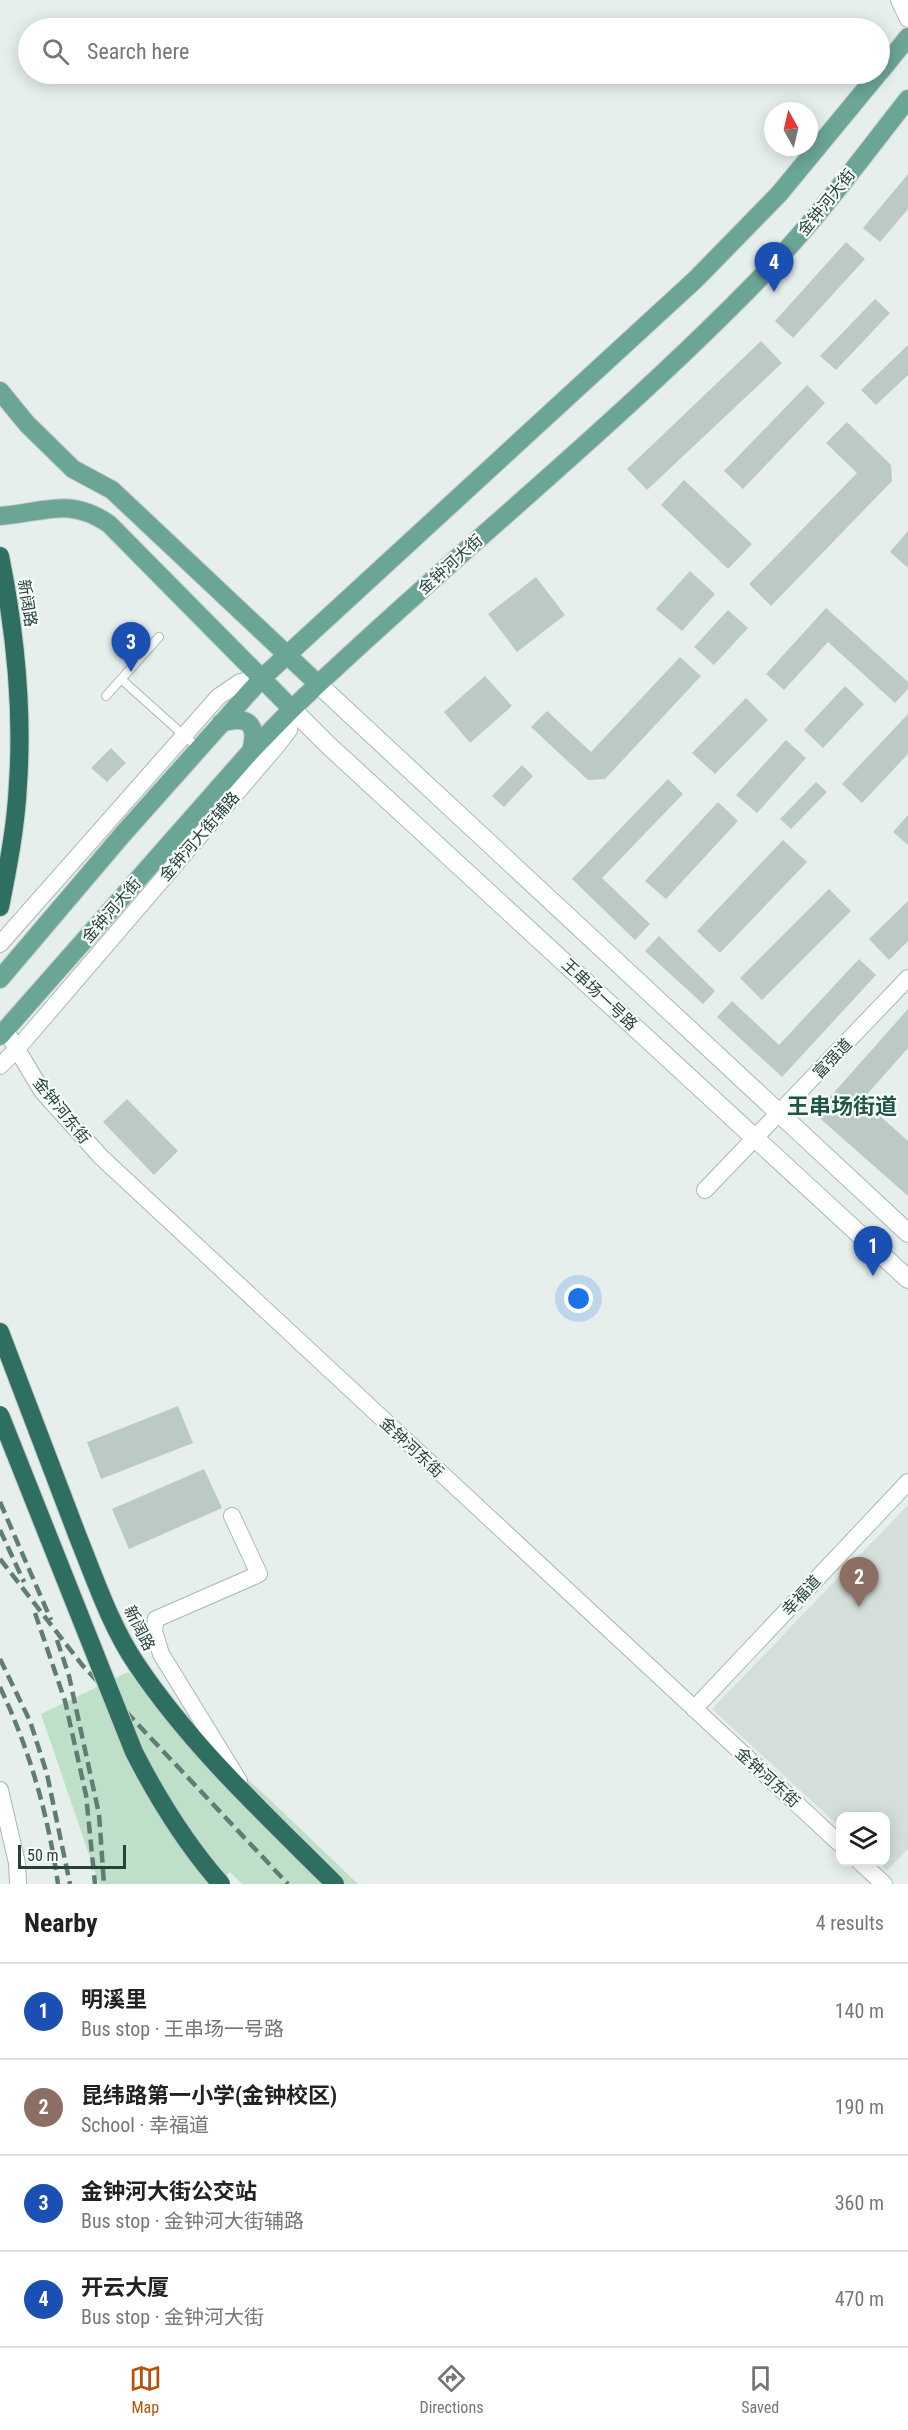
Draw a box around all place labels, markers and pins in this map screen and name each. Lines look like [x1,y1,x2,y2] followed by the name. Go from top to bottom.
[754,242,794,292] pin: 4
[112,622,150,672] pin: 3
[854,1226,892,1276] pin: 1
[840,1558,878,1607] pin: 2

